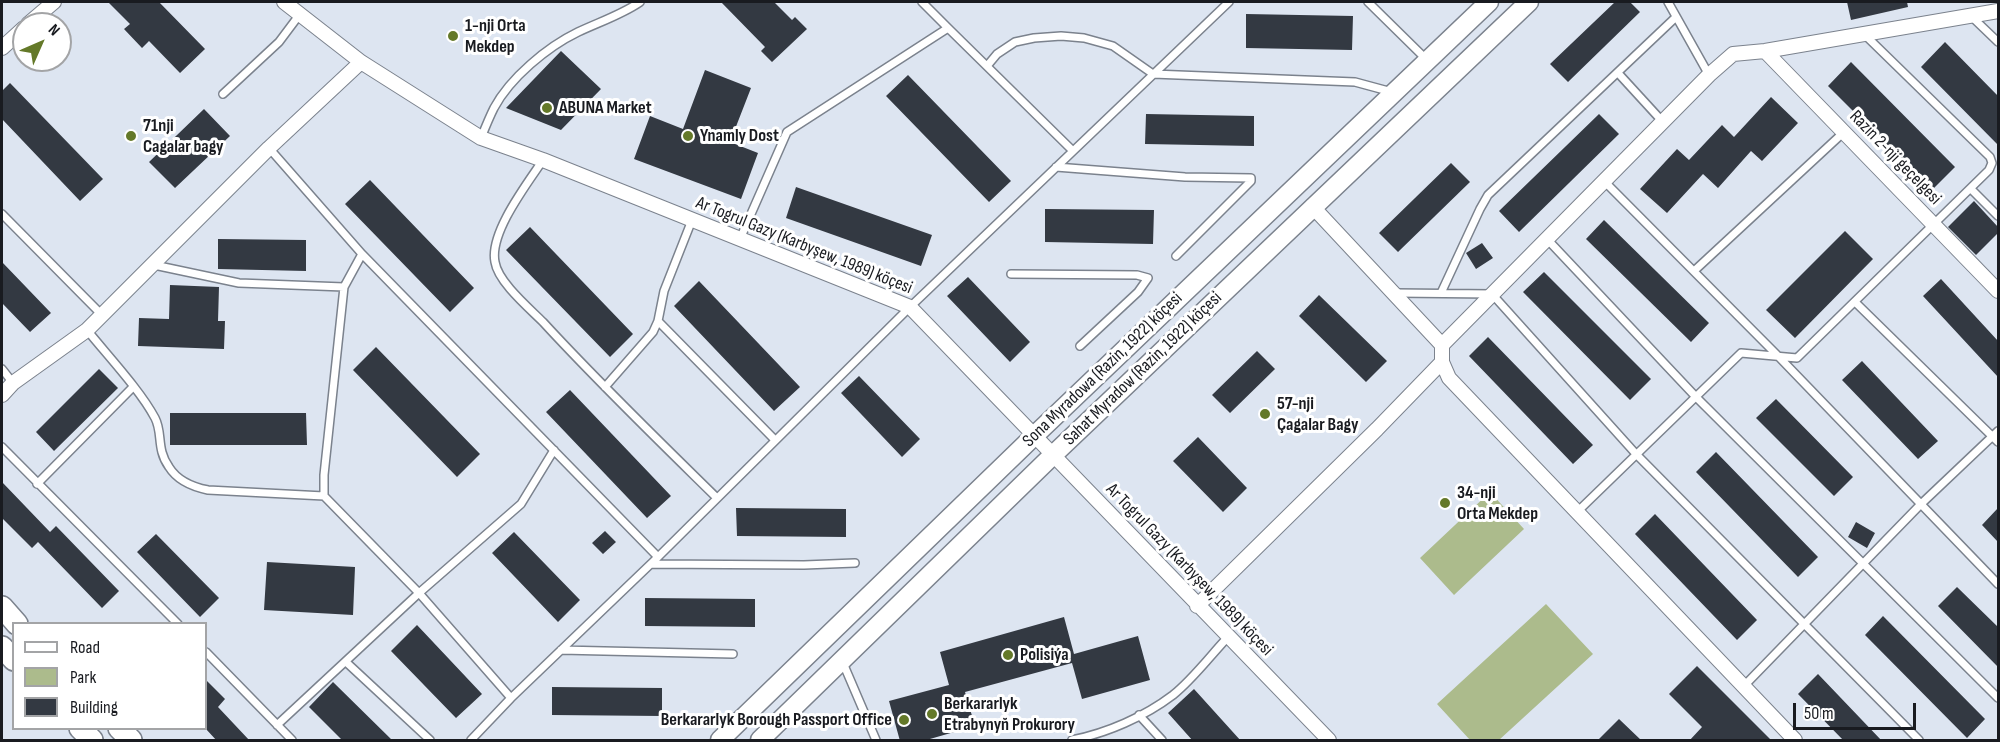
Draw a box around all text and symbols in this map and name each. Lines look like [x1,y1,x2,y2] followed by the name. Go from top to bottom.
[12,12,72,72] north arrow
[465,15,526,57] place label: 1-nji Orta Mekdep
[44,21,63,40] text: N
[446,29,460,43] marker: 1-nji Orta Mekdep
[559,97,652,119] place label: ABUNA Market
[540,101,554,115] marker: ABUNA Market
[1845,106,1945,210] street label: Razin 2-nji geçelgesi
[143,115,224,158] place label: 71nji Cagalar bagy
[700,125,779,147] place label: Ynamly Dost
[124,129,138,143] marker: 71nji Cagalar bagy
[681,129,695,143] marker: Ynamly Dost
[693,193,915,299] street label: Ar Togrul Gazy (Karbyşew, 1989) köçesi
[1019,288,1187,452] street label: Sona Myradowa (Razin, 1922) köçesi
[1059,288,1227,450] street label: Sahat Myradow (Razin, 1922) köçesi
[1277,393,1358,436] place label: 57-nji Çagalar Bagy
[1258,407,1272,421] marker: 57-nji Çagalar Bagy
[1101,479,1277,661] street label: Ar Togrul Gazy (Karbyşew, 1989) köçesi
[1457,482,1538,524] place label: 34-nji Orta Mekdep
[1438,496,1452,510] marker: 34-nji Orta Mekdep
[12,622,207,730] legend
[70,637,100,658] text: Road
[1020,644,1069,666] place label: Polisiýa
[1001,648,1015,662] marker: Polisiýa
[70,667,96,688] text: Park
[1796,691,1919,729] scale bar
[944,693,1075,736] place label: Berkararlyk Etrabynyň Prokurory
[70,697,118,718] text: Building
[1804,703,1834,724] text: 50 m
[925,707,939,721] marker: Berkararlyk Etrabynyň Prokurory
[661,709,892,731] place label: Berkararlyk Borough Passport Office
[897,713,911,727] marker: Berkararlyk Borough Passport Office

